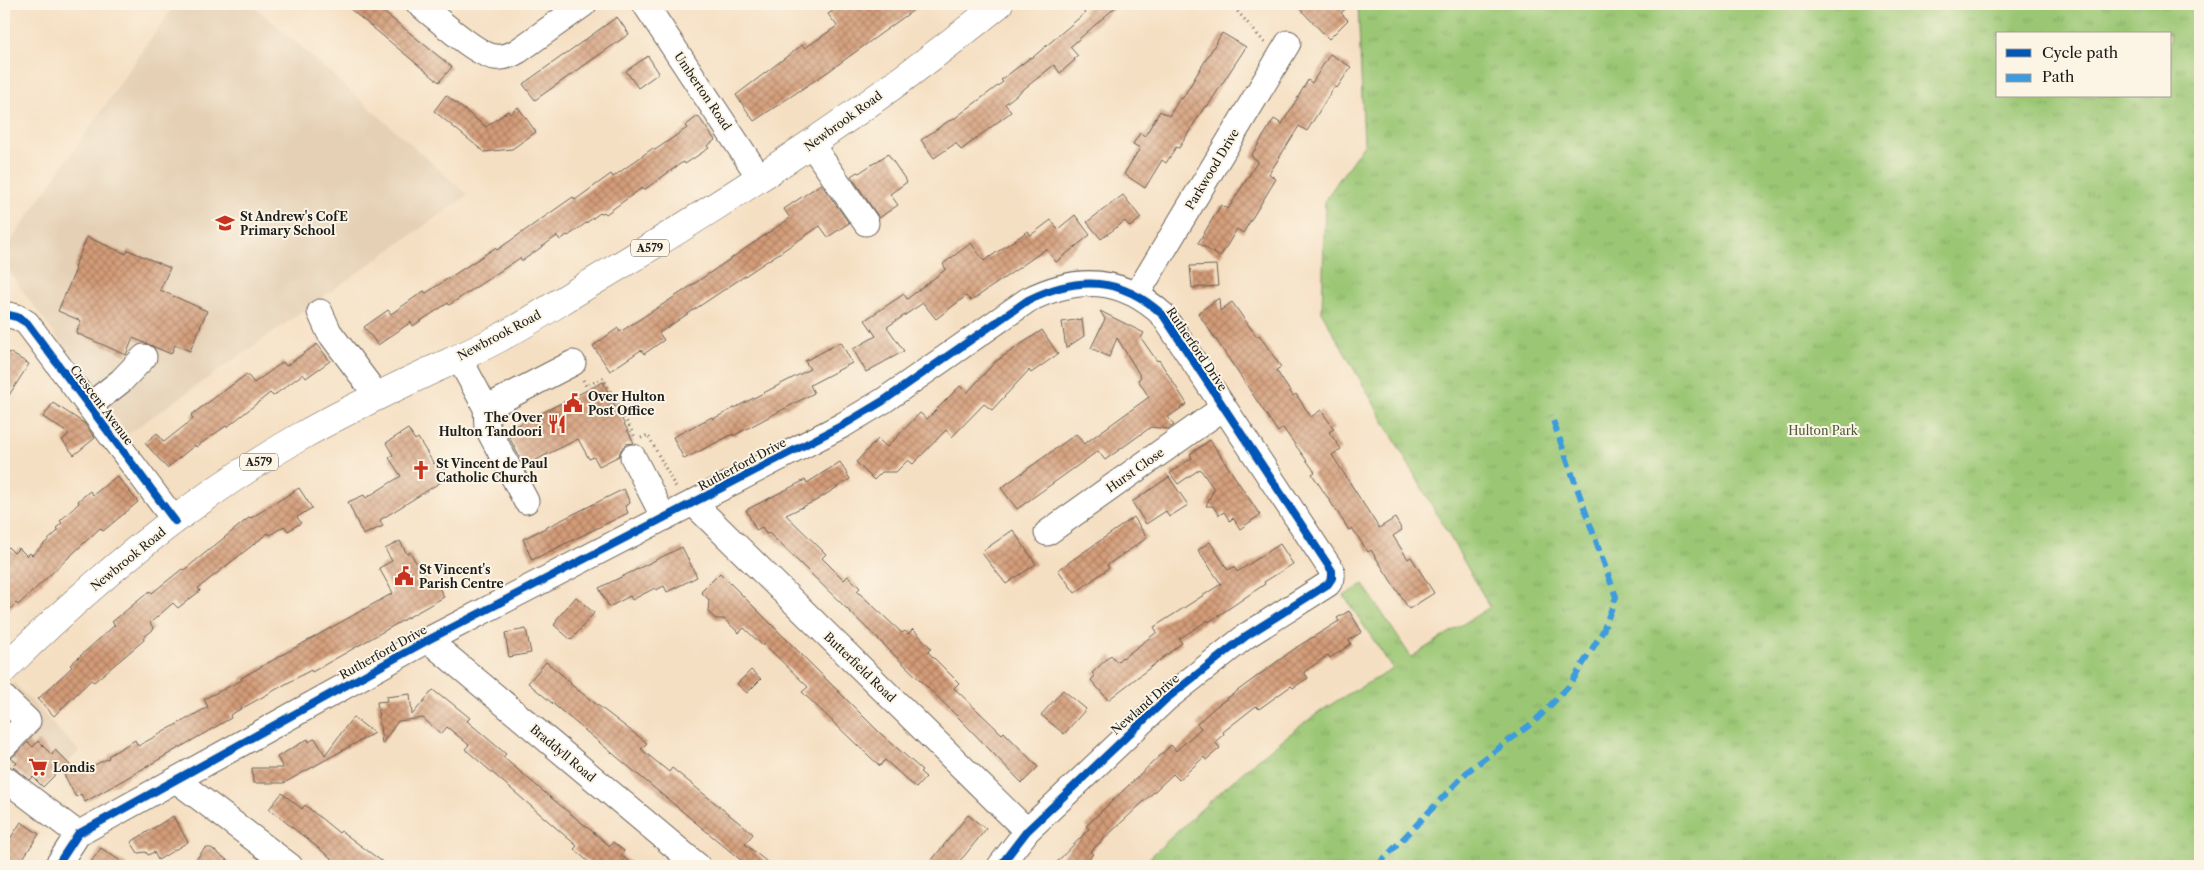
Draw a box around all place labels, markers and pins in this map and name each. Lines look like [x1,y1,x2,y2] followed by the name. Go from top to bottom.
[240,209,348,238] place label: St Andrew's CofE Primary School
[214,212,236,234] school or university icon: St Andrew's CofE Primary School
[588,389,666,418] place label: Over Hulton Post Office
[562,392,584,414] public building icon: Over Hulton Post Office
[439,410,543,439] place label: The Over Hulton Tandoori
[546,413,568,435] restaurant icon: The Over Hulton Tandoori
[436,456,548,485] place label: St Vincent de Paul Catholic Church
[410,459,432,481] church icon: St Vincent de Paul Catholic Church
[419,562,504,591] place label: St Vincent's Parish Centre
[393,565,415,587] public building icon: St Vincent's Parish Centre
[27,756,49,778] supermarket icon: Londis
[53,760,95,775] place label: Londis

